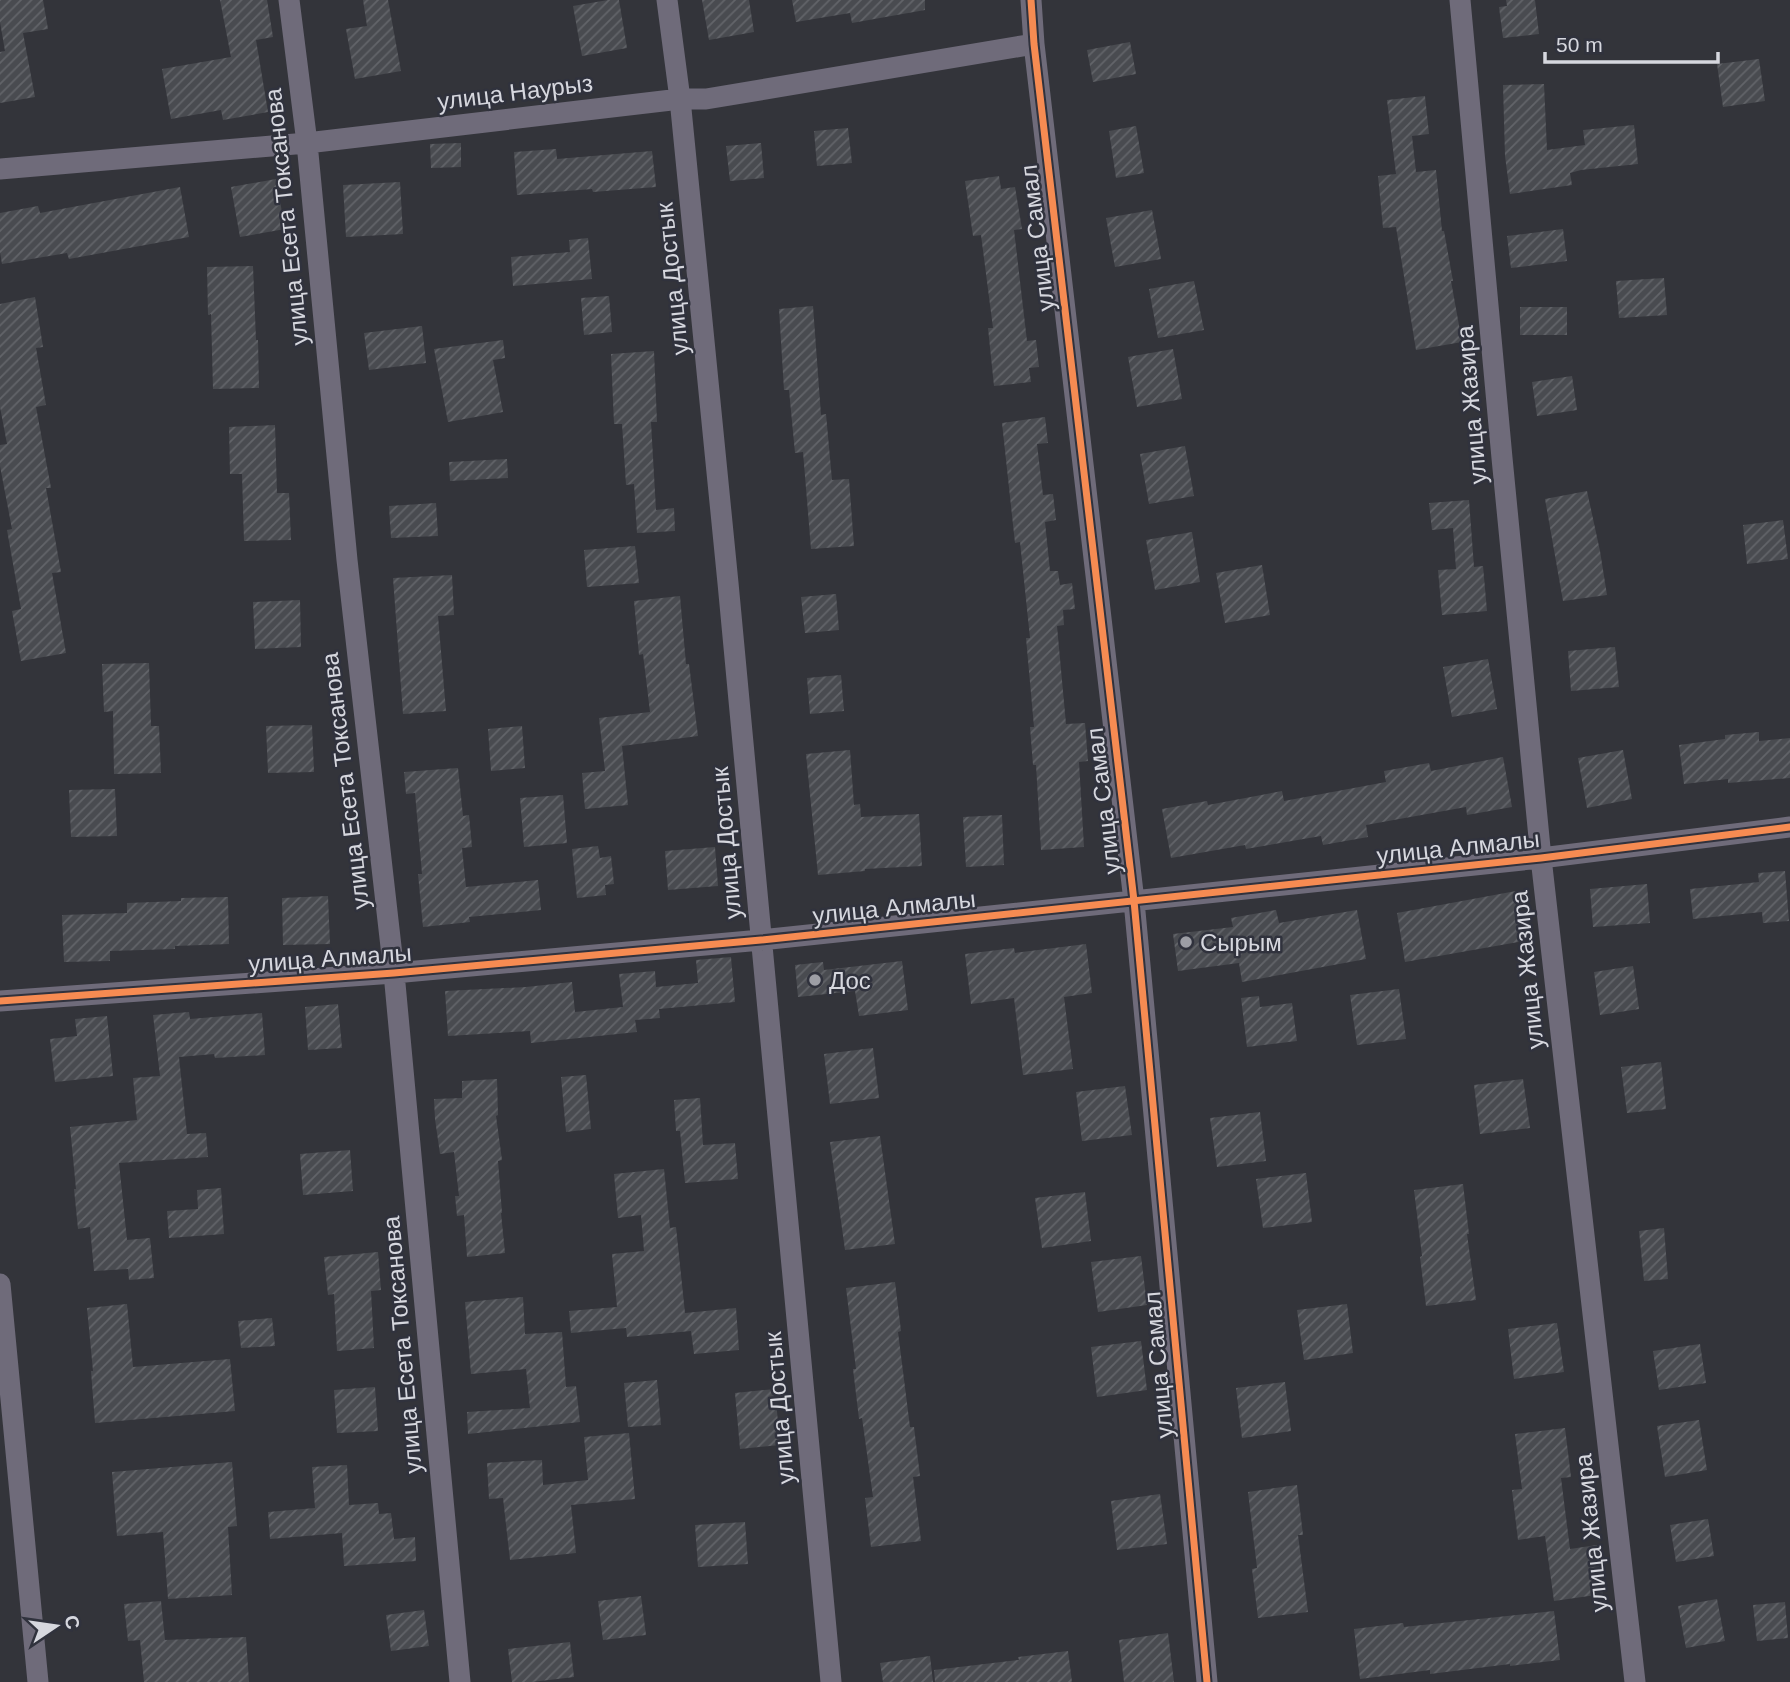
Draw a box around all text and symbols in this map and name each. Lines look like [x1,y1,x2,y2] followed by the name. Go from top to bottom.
[1545,21,1718,65] scale bar
[1556,33,1603,56] text: 50 m
[436,69,594,115] street label: улица Наурыз
[259,86,313,347] street label: улица Есета Токсанова
[1015,163,1059,313] street label: улица Самал
[651,201,693,357] street label: улица Достык
[1451,324,1491,486] street label: улица Жазира
[316,650,374,911] street label: улица Есета Токсанова
[1081,726,1125,876] street label: улица Самал
[706,765,746,921] street label: улица Достык
[1375,825,1541,869] street label: улица Алмалы
[811,885,977,929] street label: улица Алмалы
[1505,889,1549,1051] street label: улица Жазира
[1200,929,1282,956] place label: Сырым
[1178,934,1194,950] marker: Сырым
[247,939,413,977] street label: улица Алмалы
[829,967,871,994] place label: Дос
[807,972,823,988] marker: Дос
[377,1214,427,1475] street label: улица Есета Токсанова
[1138,1290,1178,1440] street label: улица Самал
[759,1330,799,1486] street label: улица Достык
[1569,1452,1613,1614] street label: улица Жазира
[21,1591,91,1661] north arrow
[60,1613,84,1632] text: С

